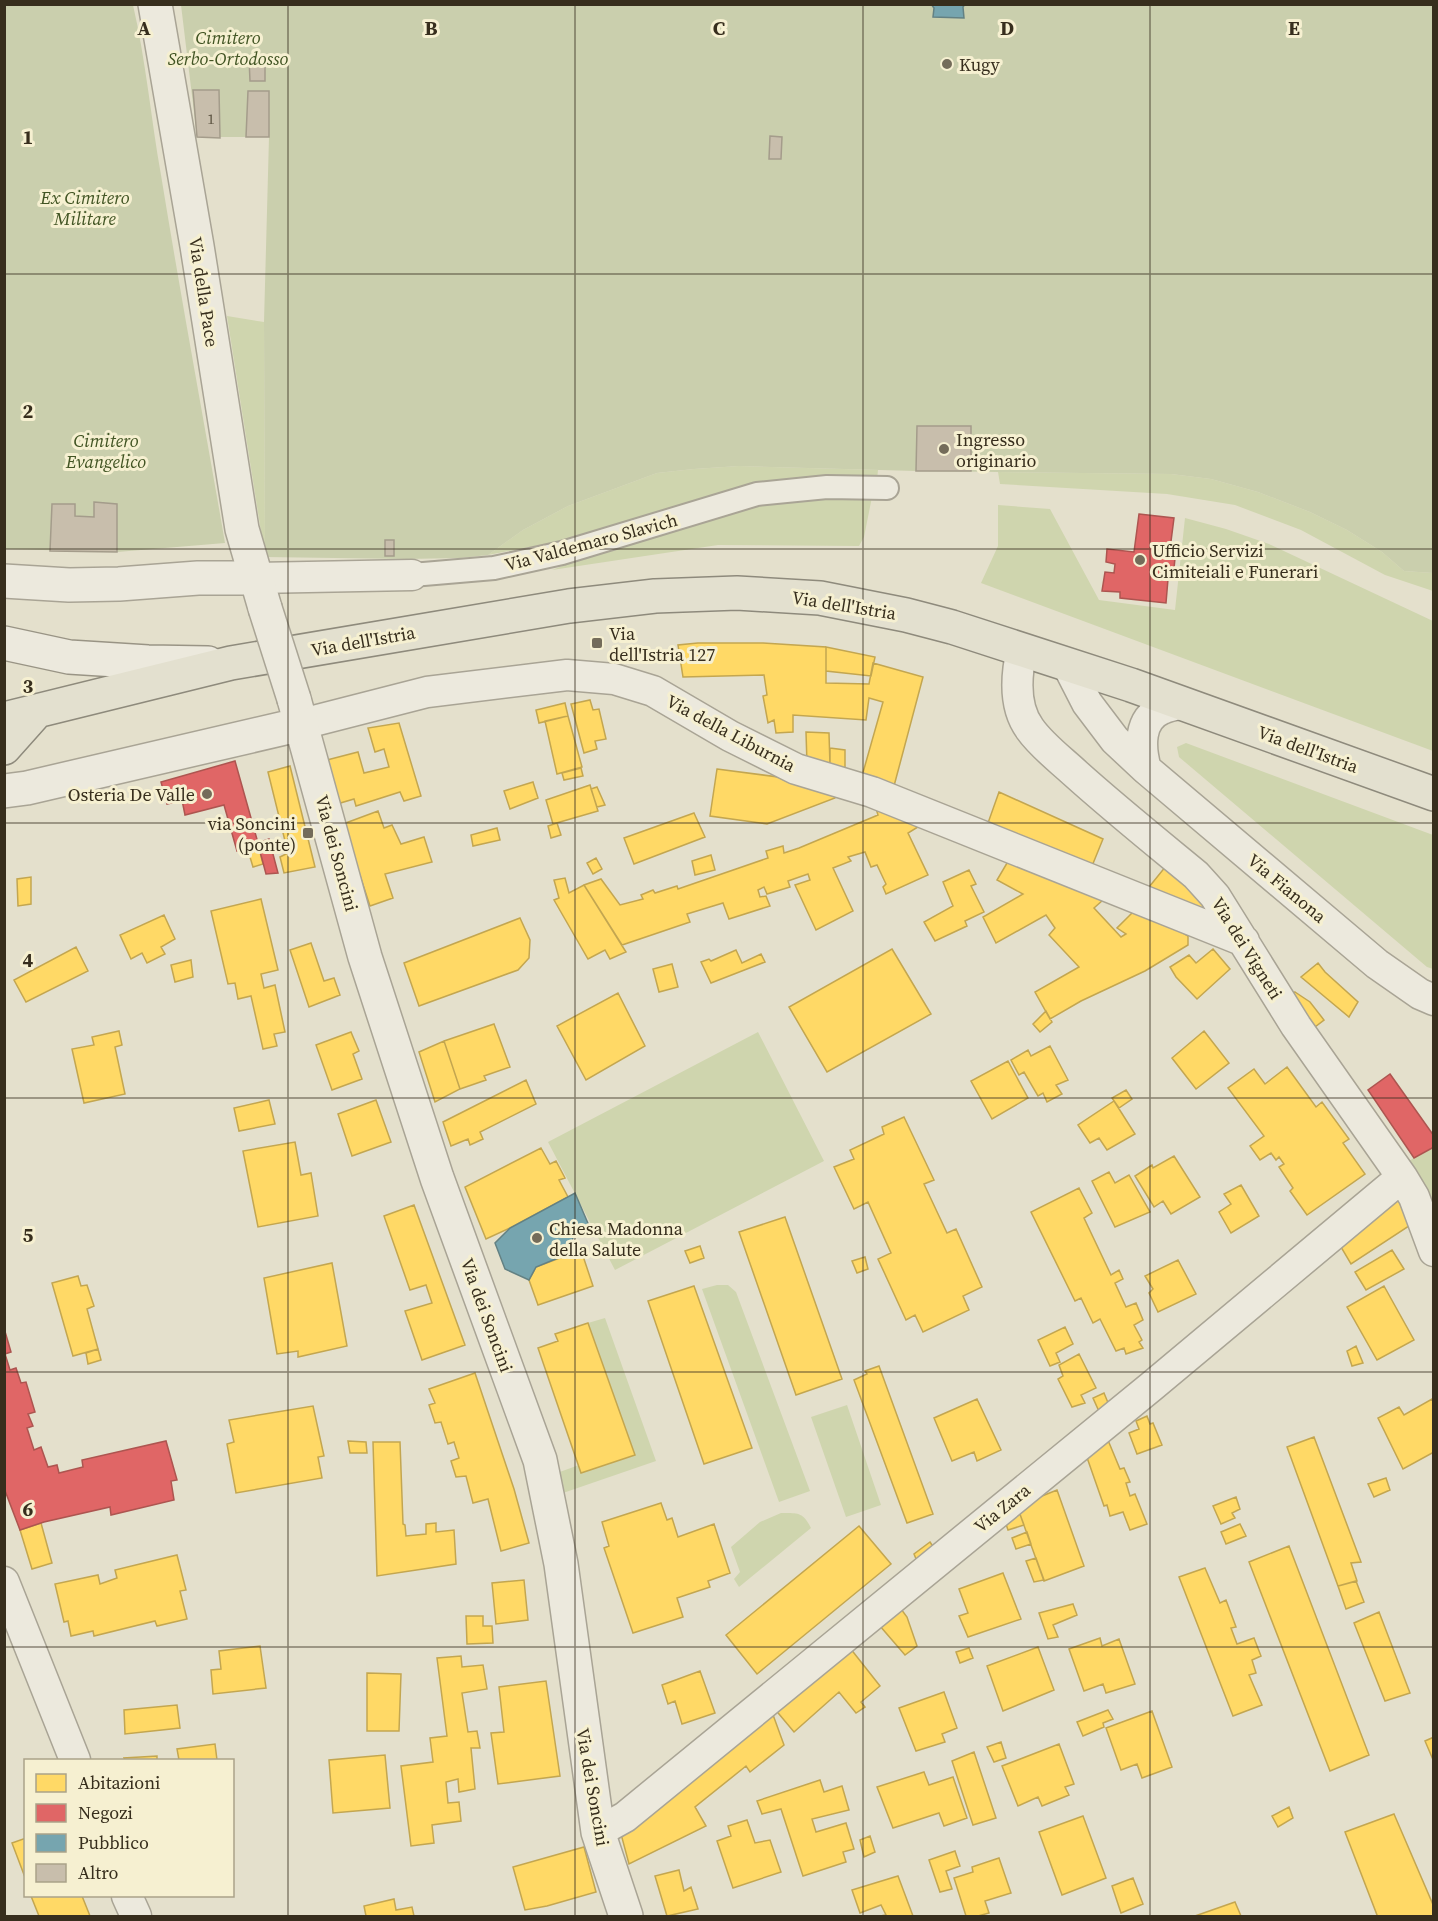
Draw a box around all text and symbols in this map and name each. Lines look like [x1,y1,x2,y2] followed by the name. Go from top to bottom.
[137,14,151,42] text: A
[424,14,438,42] text: B
[713,14,725,42] text: C
[1000,14,1014,42] text: D
[1288,14,1300,42] text: E
[168,25,289,71] park label: Cimitero Serbo-Ortodosso
[959,52,1000,77] place label: Kugy
[940,57,954,71] marker: Kugy
[207,108,215,129] house number: 1
[23,123,33,151] text: 1
[39,185,130,231] park label: Ex Cimitero Militare
[183,235,225,349] street label: Via della Pace
[23,397,34,425] text: 2
[956,427,1037,473] place label: Ingresso originario
[65,428,146,474] park label: Cimitero Evangelico
[937,442,951,456] marker: Ingresso originario
[502,507,680,577] street label: Via Valdemaro Slavich
[1152,538,1318,584] place label: Ufficio Servizi Cimiteiali e Funerari
[1133,553,1147,567] marker: Ufficio Servizi Cimiteiali e Funerari
[790,584,899,626] street label: Via dell'Istria
[309,619,418,662] street label: Via dell'Istria
[609,621,715,667] place label: Via dell'Istria 127
[590,636,604,650] marker: Via dell'Istria 127
[23,672,34,700] text: 3
[662,688,801,778] street label: Via della Liburnia
[1254,719,1363,779] street label: Via dell'Istria
[68,782,195,807] place label: Osteria De Valle
[200,787,214,801] marker: Osteria De Valle
[309,792,365,914] street label: Via dei Soncini
[208,811,296,857] place label: via Soncini (ponte)
[301,826,315,840] marker: via Soncini (ponte)
[1242,848,1332,929] street label: Via Fianona
[1206,892,1288,1004] street label: Via dei Vigneti
[23,946,34,974] text: 4
[549,1216,684,1262] place label: Chiesa Madonna della Salute
[23,1221,34,1249] text: 5
[530,1231,544,1245] marker: Chiesa Madonna della Salute
[455,1254,519,1376] street label: Via dei Soncini
[969,1477,1036,1538] street label: Via Zara
[23,1495,34,1523] text: 6
[570,1726,616,1848] street label: Via dei Soncini
[24,1759,234,1897] legend
[78,1770,160,1795] text: Abitazioni
[78,1800,133,1825] text: Negozi
[78,1830,149,1855] text: Pubblico
[78,1860,119,1885] text: Altro

